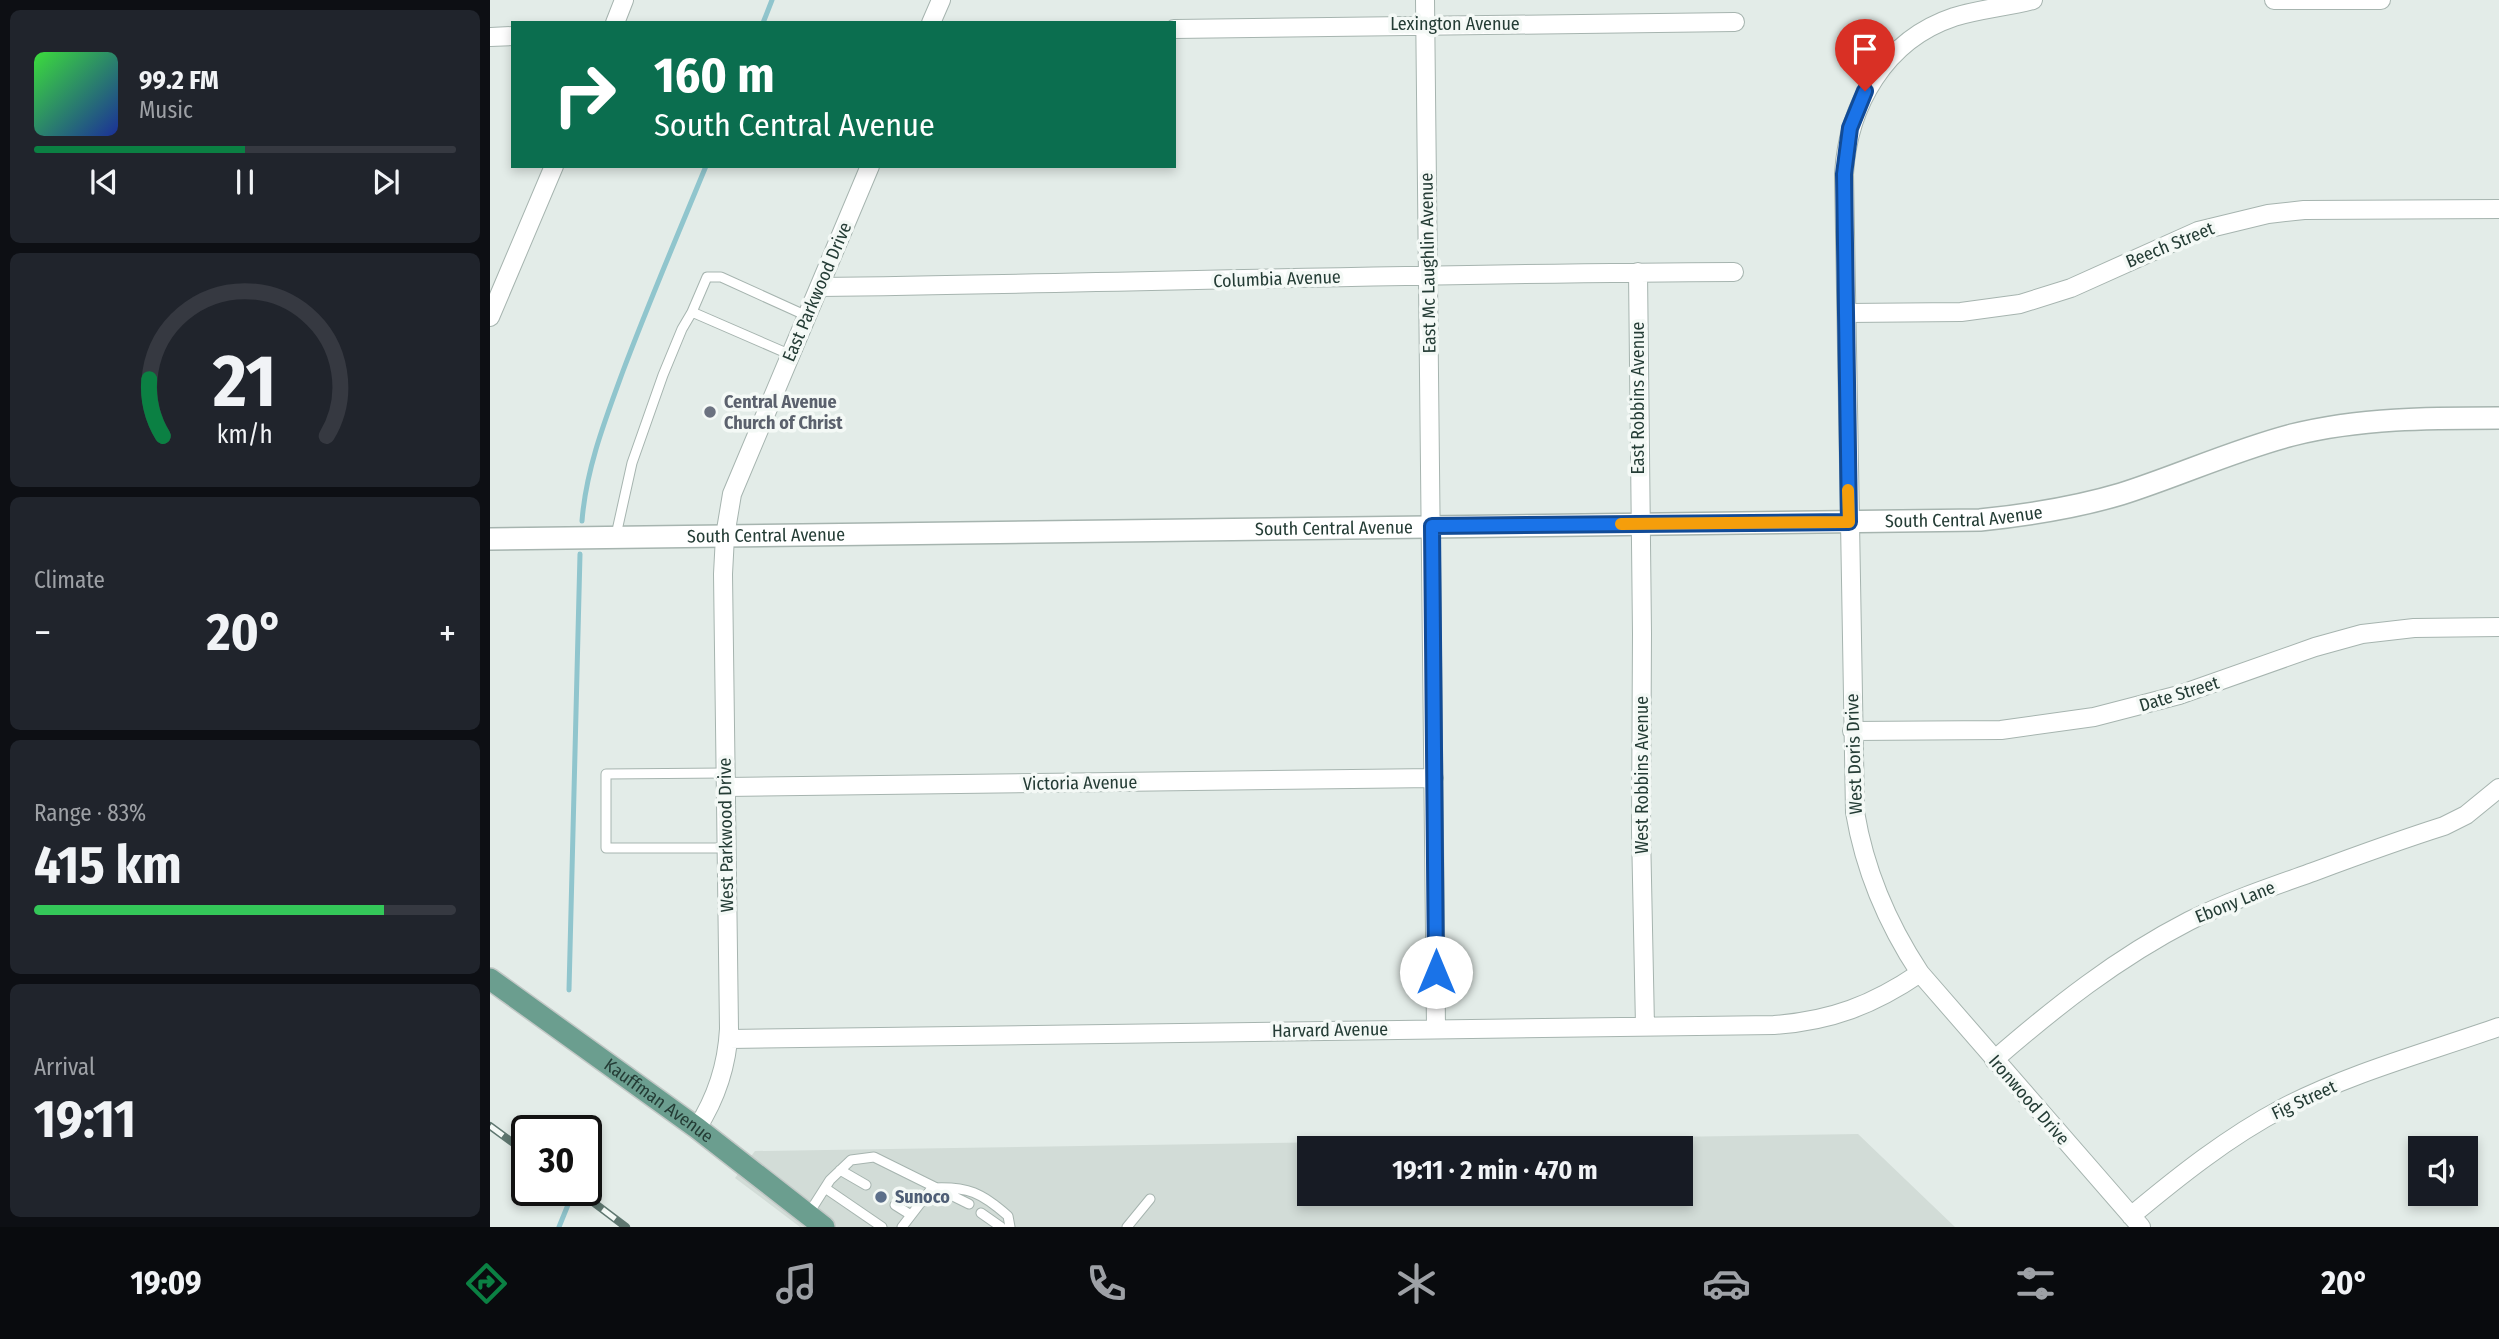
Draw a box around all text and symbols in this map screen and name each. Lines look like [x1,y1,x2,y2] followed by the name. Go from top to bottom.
[1390,13,1520,35] street label: Lexington Avenue
[1835,19,1895,91] pin
[1846,30,1884,68] icon: arrive
[654,46,775,105] text: 160 m
[539,49,630,140] icon: right
[139,65,219,96] text: 99.2 FM
[139,96,193,124] text: Music
[654,106,935,144] text: South Central Avenue
[85,163,123,201] icon: previous
[226,163,264,201] icon: pause
[367,163,405,201] icon: next
[1415,172,1441,353] street label: East Mc Laughlin Avenue
[2123,217,2217,273] street label: Beech Street
[778,219,856,365] street label: East Parkwood Drive
[1213,266,1341,292] street label: Columbia Avenue
[1627,321,1649,474] street label: East Robbins Avenue
[212,339,277,426] text: 21
[724,391,843,434] place label: Central Avenue Church of Christ
[702,404,718,420] marker: Central Avenue Church of Christ
[217,420,273,450] text: km/h
[1885,501,2044,532] street label: South Central Avenue
[1255,516,1413,540] street label: South Central Avenue
[687,523,845,547] street label: South Central Avenue
[34,566,105,594] text: Climate
[207,601,283,664] text: 20°
[34,610,51,656] text: −
[439,610,456,656] text: +
[2137,671,2222,717] street label: Date Street
[1841,693,1867,815] street label: West Doris Drive
[1631,696,1653,854] street label: West Robbins Avenue
[714,757,738,913] street label: West Parkwood Drive
[1023,771,1138,795] street label: Victoria Avenue
[34,799,146,827] text: Range · 83%
[34,834,182,897] text: 415 km
[2192,876,2278,928] street label: Ebony Lane
[1399,935,1473,1009] position arrow
[1272,1018,1388,1042] street label: Harvard Avenue
[1984,1050,2074,1150] street label: Ironwood Drive
[34,1053,95,1081] text: Arrival
[600,1054,718,1148] street label: Kauffman Avenue
[2268,1075,2340,1125] street label: Fig Street
[34,1088,136,1151] text: 19:11
[511,1115,602,1206] speed limit sign: 30
[2408,1136,2478,1206] map controls
[2408,1136,2478,1206] button: sound
[1392,1155,1598,1186] text: 19:11 · 2 min · 470 m
[895,1186,950,1208] place label: Sunoco
[873,1189,889,1205] marker: Sunoco
[462,1259,511,1308] icon: directions
[772,1259,821,1308] icon: music
[1082,1259,1131,1308] icon: phone
[1392,1259,1441,1308] icon: climate
[1702,1259,1751,1308] icon: car
[2011,1259,2060,1308] icon: filters
[130,1264,202,1302] text: 19:09
[2321,1264,2369,1302] text: 20°

